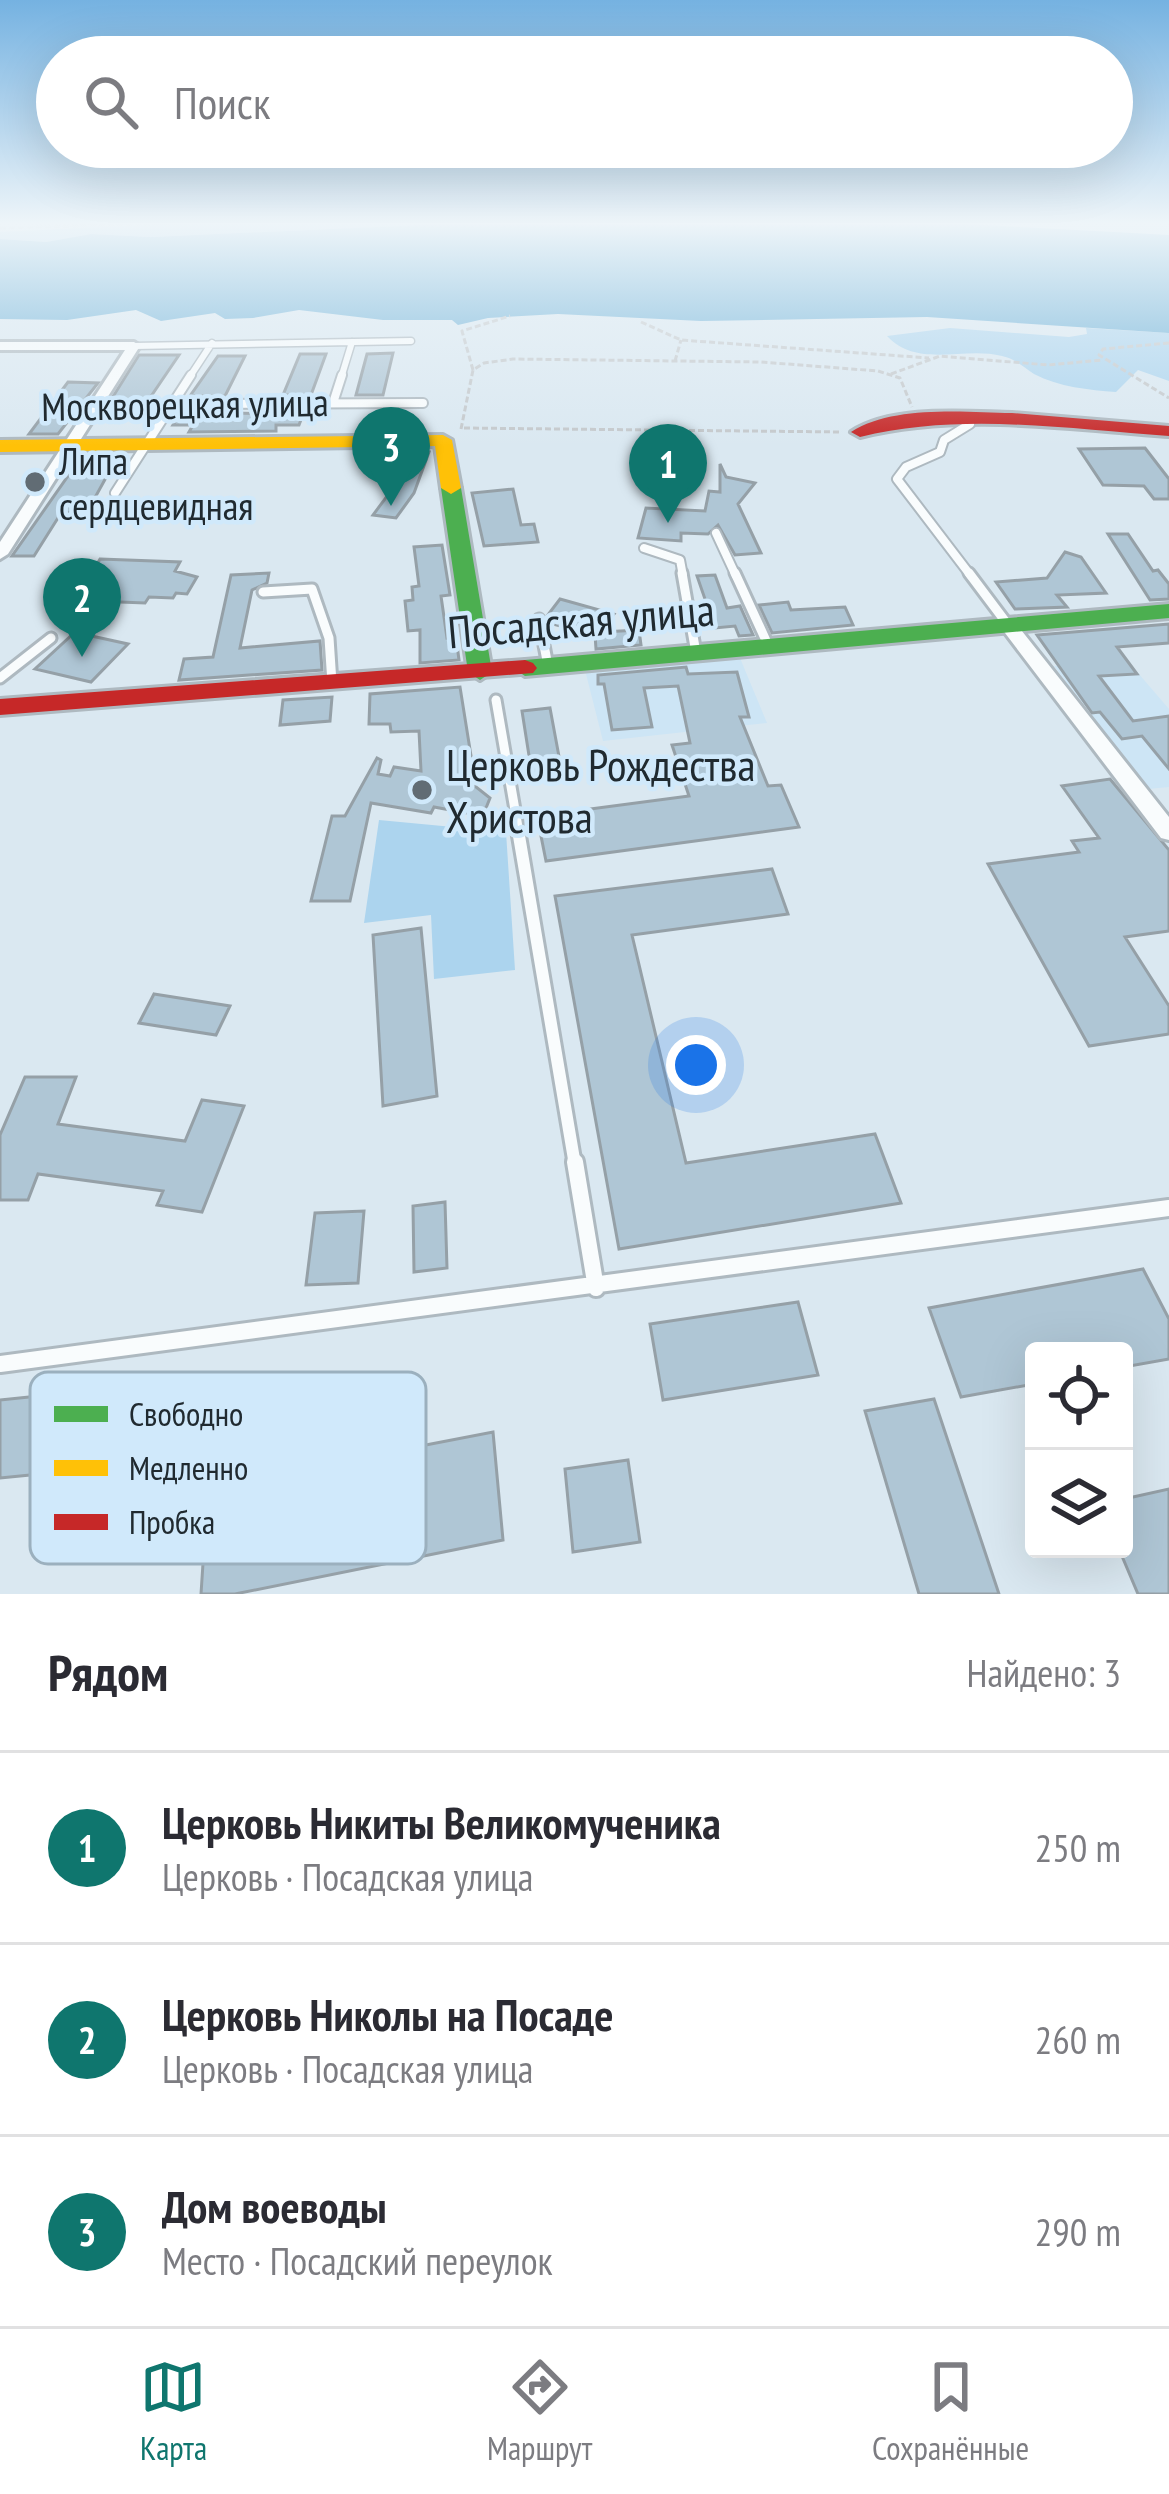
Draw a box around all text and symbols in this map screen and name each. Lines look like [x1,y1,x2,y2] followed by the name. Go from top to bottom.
[36,36,1133,168] search box
[78,69,144,135] icon: search
[174,73,270,131] text: Поиск
[41,376,329,432] street label: Москворецкая улица
[352,407,430,506] pin: 3
[629,424,707,523] pin: 1
[58,435,253,531] place label: Липа сердцевидная
[22,469,48,495] marker: Липа сердцевидная
[43,558,121,657] pin: 2
[445,579,717,661] street label: Посадская улица
[446,735,755,845] place label: Церковь Рождества Христова
[409,777,435,803] marker: Церковь Рождества Христова
[666,1035,726,1095] your location
[1025,1342,1133,1558] map controls
[1025,1342,1133,1450] button: locate
[30,1372,426,1564] legend
[129,1392,243,1435] text: Свободно
[129,1446,248,1489] text: Медленно
[1025,1450,1133,1558] button: layers
[129,1500,215,1543] text: Пробка
[48,1639,168,1705] text: Рядом
[967,1647,1121,1698] text: Найдено: 3
[162,1793,721,1851] text: Церковь Никиты Великомученика
[78,1822,96,1873] text: 1
[1035,1822,1121,1873] text: 250 m
[162,1851,533,1902] text: Церковь · Посадская улица
[162,1985,613,2043] text: Церковь Николы на Посаде
[78,2014,96,2065] text: 2
[1035,2014,1121,2065] text: 260 m
[162,2043,533,2094] text: Церковь · Посадская улица
[162,2177,387,2235] text: Дом воеводы
[78,2206,96,2257] text: 3
[1035,2206,1121,2257] text: 290 m
[162,2235,553,2286] text: Место · Посадский переулок
[140,2354,207,2469] tab: Карта
[487,2354,592,2469] tab: Маршрут
[872,2354,1029,2469] tab: Сохранённые

